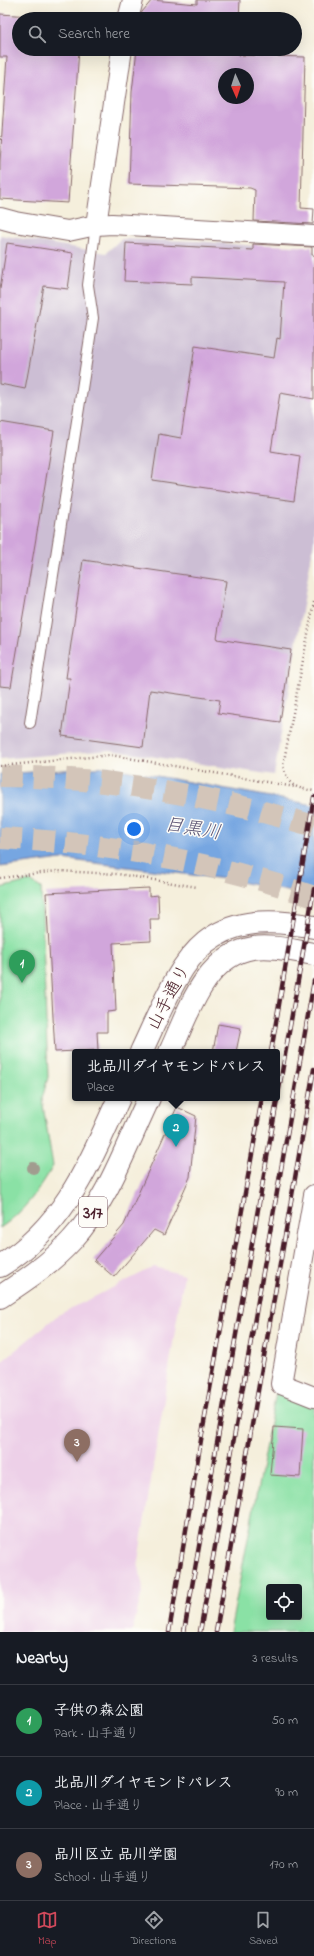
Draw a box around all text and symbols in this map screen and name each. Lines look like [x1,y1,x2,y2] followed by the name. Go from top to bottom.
[12,12,302,56] search box
[26,23,48,45] icon: search
[58,23,130,45] text: Search here
[218,68,254,104] north arrow
[162,812,223,847] water label: 目黒川
[124,819,144,839] your location
[9,950,35,983] pin: 1
[141,960,198,1036] street label: 山手通り
[72,1049,280,1101] popup
[87,1056,265,1078] text: 北品川ダイヤモンドパレス
[87,1078,114,1097] text: Place
[163,1114,189,1147] pin: 2
[79,1197,107,1227] road number: 317
[64,1429,90,1462] pin: 3
[266,1584,302,1620] map controls
[266,1584,302,1620] button: locate
[16,1646,68,1671] text: Nearby
[252,1649,298,1668] text: 3 results
[54,1700,144,1722] text: 子供の森公園
[27,1711,31,1730] text: 1
[272,1711,298,1730] text: 50 m
[54,1724,139,1743] text: Park · 山手通り
[54,1772,233,1794] text: 北品川ダイヤモンドパレス
[26,1783,32,1802] text: 2
[275,1783,298,1802] text: 90 m
[54,1796,143,1815] text: Place · 山手通り
[54,1844,178,1866] text: 品川区立 品川学園
[26,1855,32,1874] text: 3
[270,1855,298,1874] text: 170 m
[54,1868,151,1887] text: School · 山手通り
[36,1909,58,1949] tab: Map
[131,1909,177,1949] tab: Directions
[249,1909,278,1949] tab: Saved

